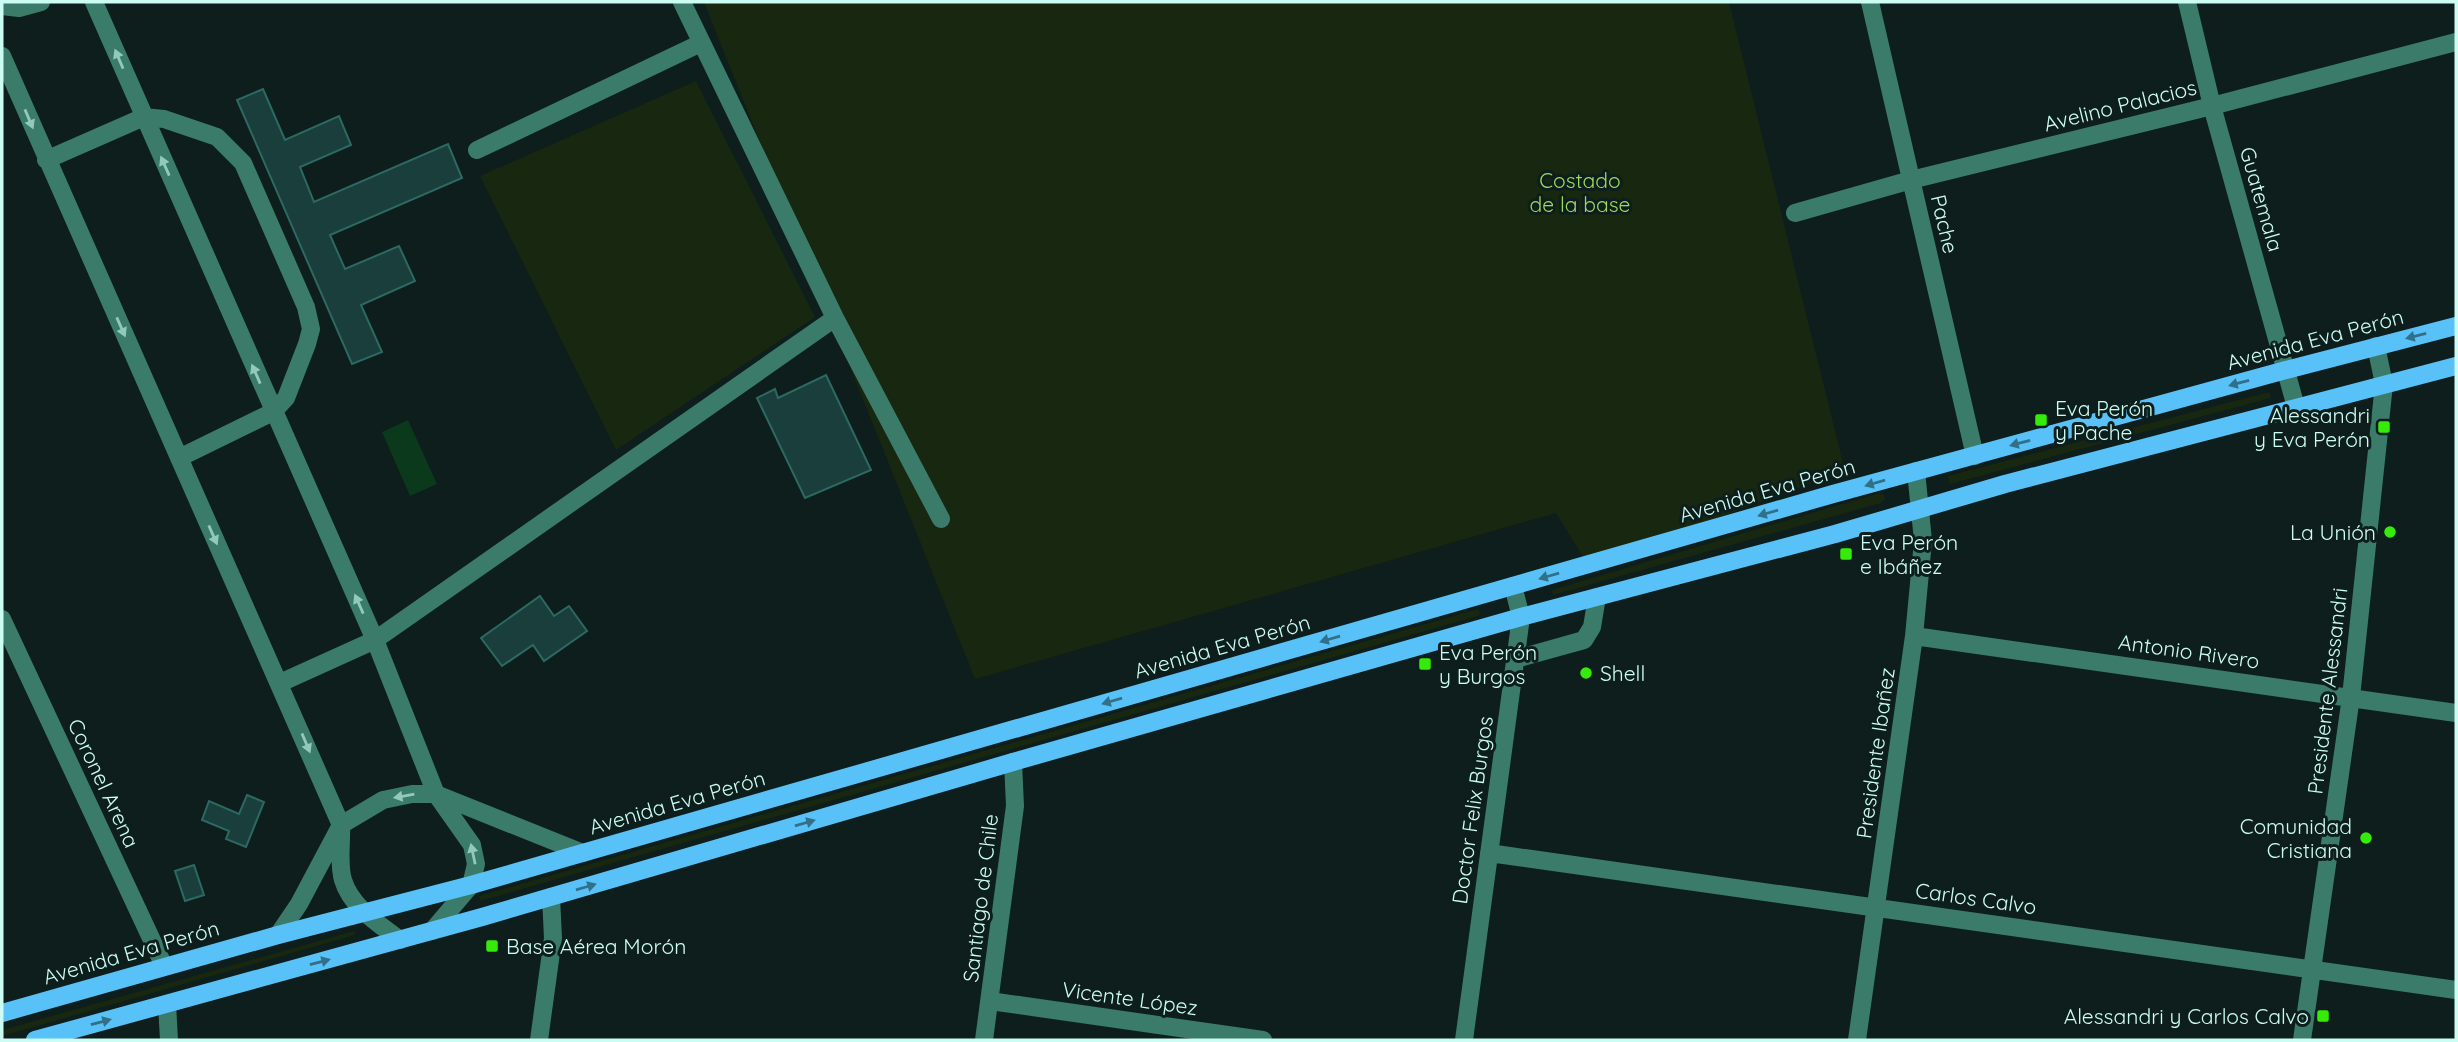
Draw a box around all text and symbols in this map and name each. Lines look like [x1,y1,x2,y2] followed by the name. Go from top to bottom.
[113,49,124,70] one-way arrow
[2041,73,2199,137] street label: Avelino Palacios
[23,109,35,129] one-way arrow
[2235,144,2289,254] street label: Guatemala
[159,155,170,176] one-way arrow
[1530,167,1630,217] park label: Costado de la base
[1926,192,1964,256] street label: Pache
[2224,303,2406,375] street label: Avenida Eva Perón
[115,317,127,337] one-way arrow
[2405,331,2427,342] one-way arrow
[250,364,262,384] one-way arrow
[2228,378,2250,389] one-way arrow
[2055,395,2153,445] place label: Eva Perón y Pache
[2254,402,2370,452] place label: Alessandri y Eva Perón
[2033,412,2049,428] marker: Eva Perón y Pache
[2376,419,2392,435] marker: Alessandri y Eva Perón
[2009,439,2030,449] one-way arrow
[1676,452,1858,528] street label: Avenida Eva Perón
[1864,478,1886,489] one-way arrow
[1757,509,1778,519] one-way arrow
[2290,519,2376,545] place label: La Unión
[2382,524,2398,540] marker: La Unión
[207,525,219,545] one-way arrow
[1860,529,1958,579] place label: Eva Perón e Ibáñez
[1838,546,1854,562] marker: Eva Perón e Ibáñez
[1538,571,1559,581] one-way arrow
[2301,586,2353,796] street label: Presidente Alessandri
[353,594,364,615] one-way arrow
[1131,608,1313,684] street label: Avenida Eva Perón
[2117,628,2261,674] street label: Antonio Rivero
[1320,634,1341,644] one-way arrow
[1439,639,1537,689] place label: Eva Perón y Burgos
[1417,656,1433,672] marker: Eva Perón y Burgos
[1600,660,1645,686] place label: Shell
[1578,665,1594,681] marker: Shell
[1850,666,1900,840] street label: Presidente Ibañez
[1101,697,1122,707] one-way arrow
[63,714,145,852] street label: Coronel Arena
[1446,714,1498,906] street label: Doctor Felix Burgos
[300,733,311,754] one-way arrow
[586,764,768,840] street label: Avenida Eva Perón
[393,791,415,802] one-way arrow
[957,813,1003,983] street label: Santiago de Chile
[2240,813,2352,863] place label: Comunidad Cristiana
[794,817,816,828] one-way arrow
[2358,830,2374,846] marker: Comunidad Cristiana
[468,843,479,865] one-way arrow
[1914,877,2038,919] street label: Carlos Calvo
[576,882,597,892] one-way arrow
[40,914,222,990] street label: Avenida Eva Perón
[506,933,686,959] place label: Base Aérea Morón
[484,938,500,954] marker: Base Aérea Morón
[309,956,331,967] one-way arrow
[1061,976,1199,1020] street label: Vicente López
[2064,1003,2309,1029] place label: Alessandri y Carlos Calvo
[2315,1008,2331,1024] marker: Alessandri y Carlos Calvo
[90,1016,112,1027] one-way arrow

